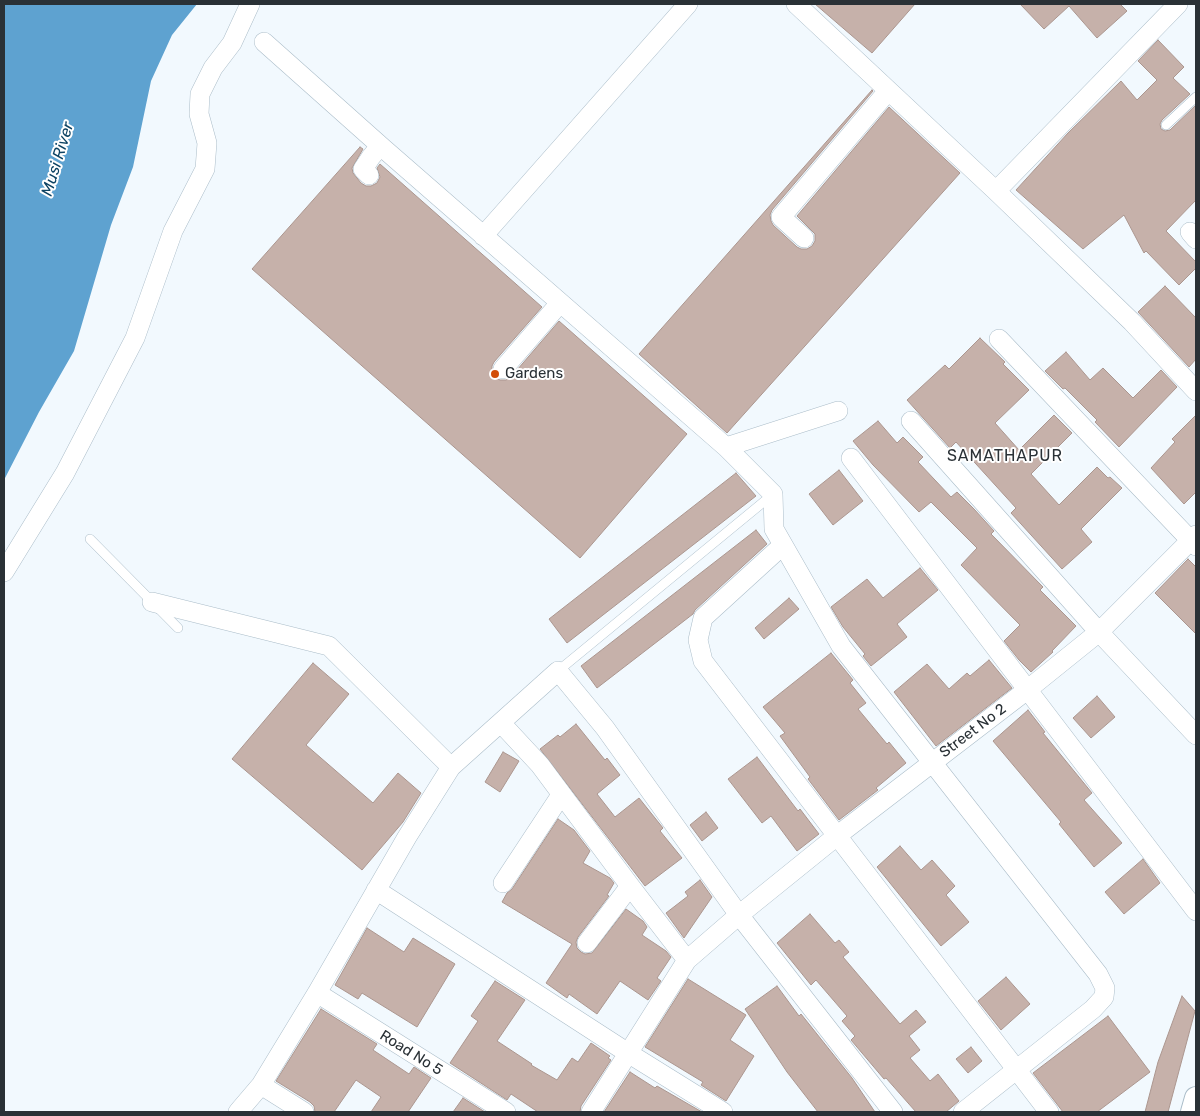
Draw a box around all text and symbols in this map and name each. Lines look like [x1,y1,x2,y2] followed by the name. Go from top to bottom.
[38,120,78,198] water label: Musi River
[505,365,563,383] place label: Gardens
[489,368,501,380] marker: Gardens
[946,446,1064,466] district label: SAMATHAPUR
[936,700,1010,762] street label: Street No 2
[376,1027,446,1079] street label: Road No 5

